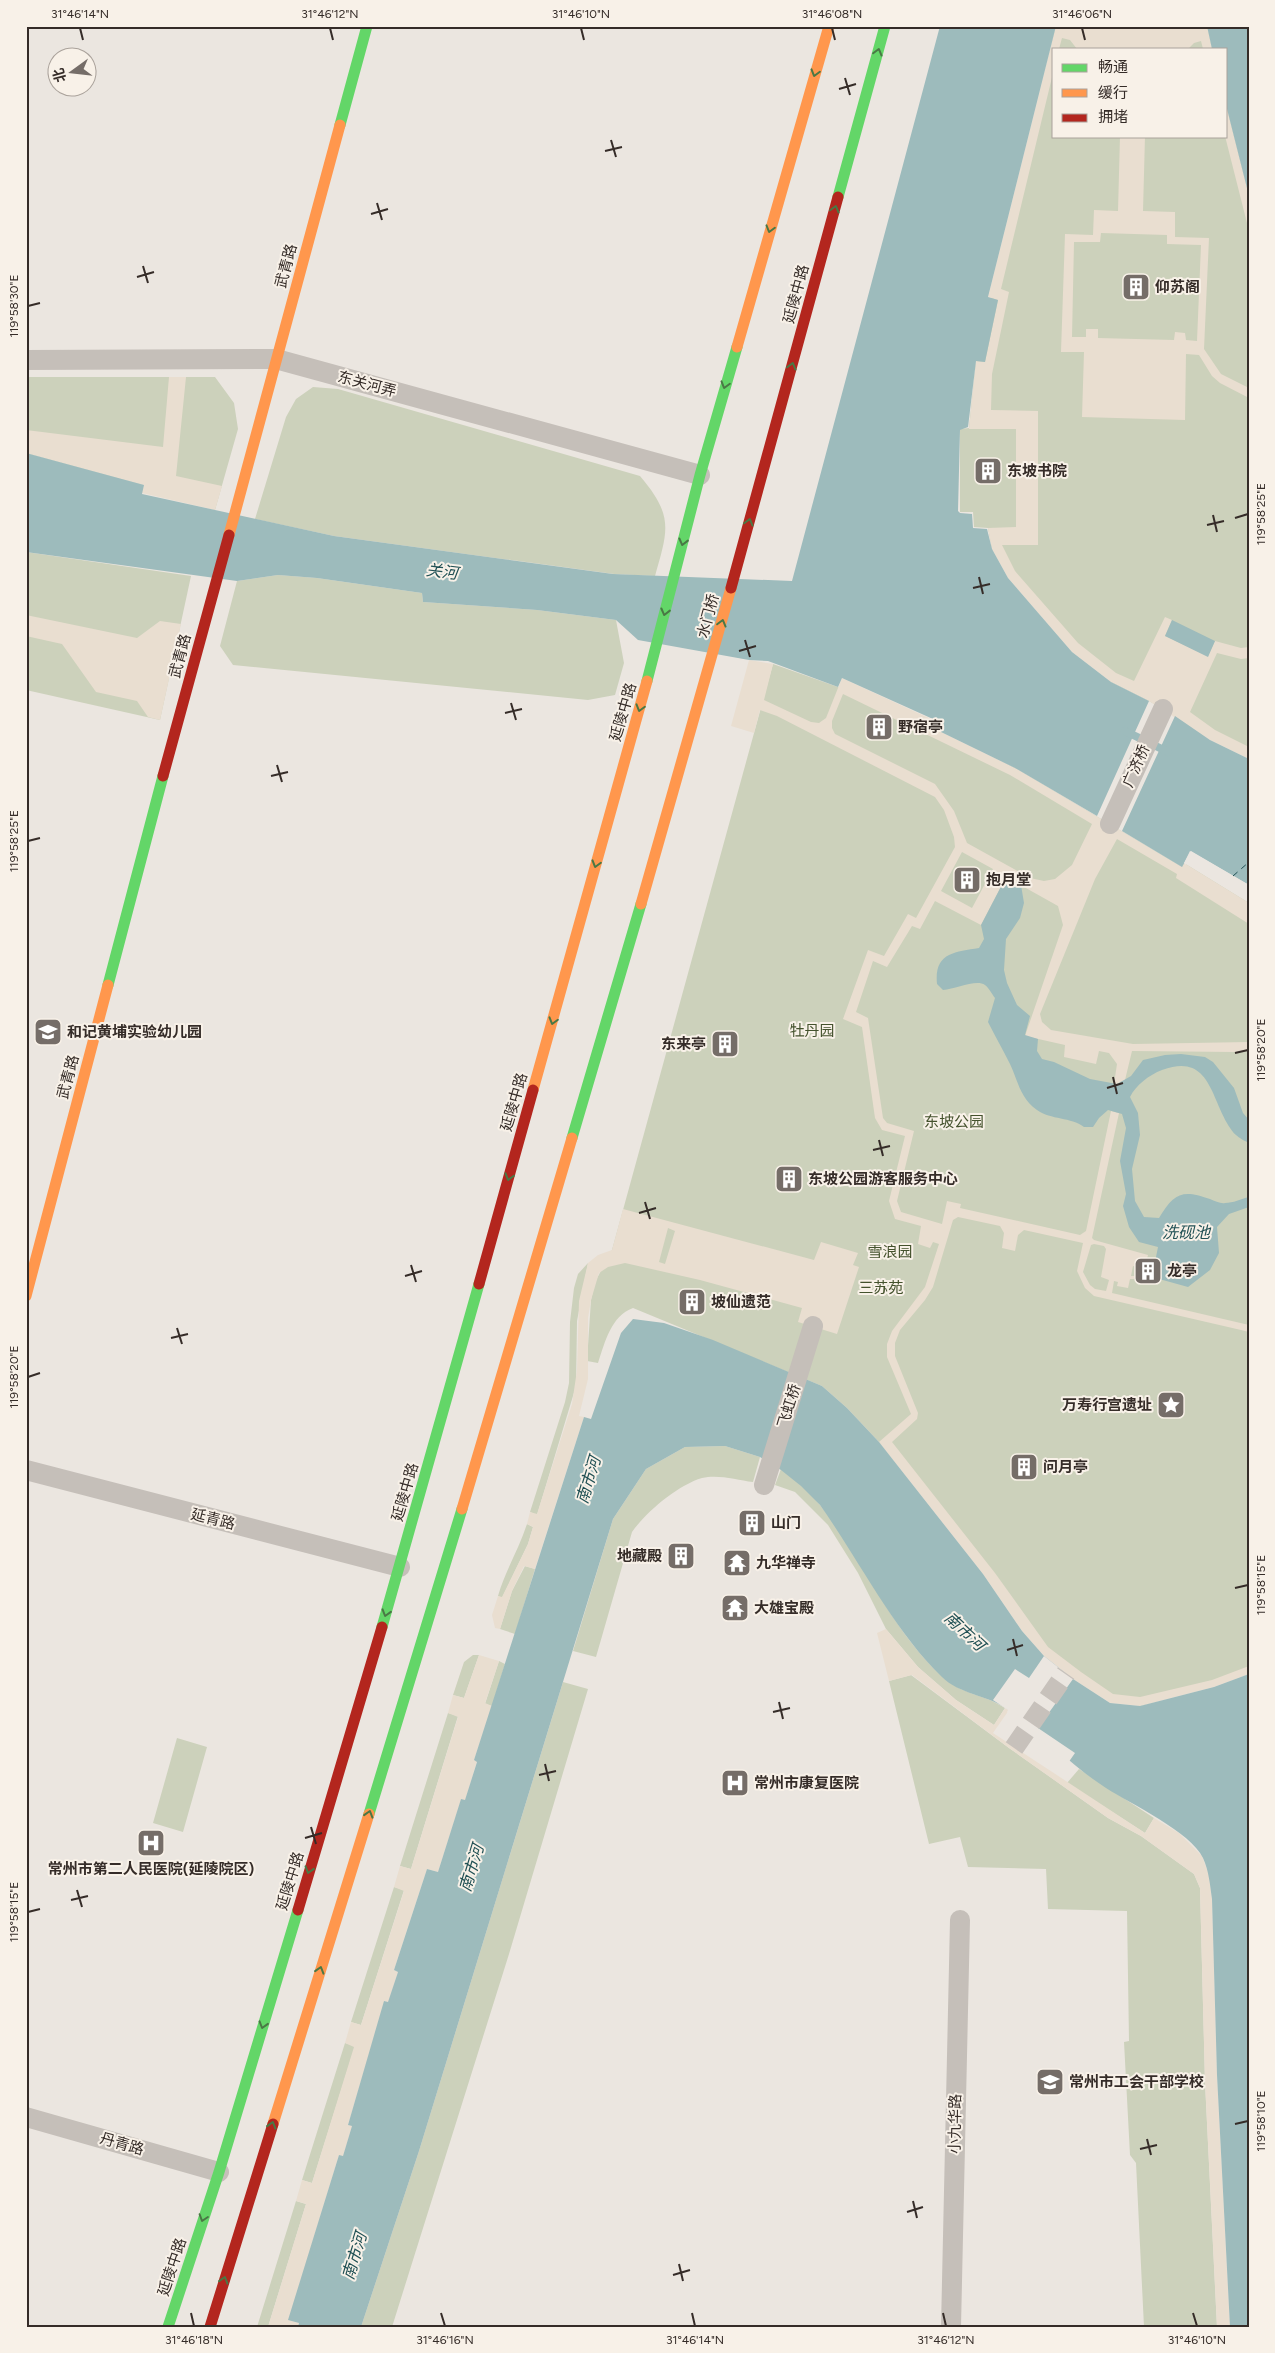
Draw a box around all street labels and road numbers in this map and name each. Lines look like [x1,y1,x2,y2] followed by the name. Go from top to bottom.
[271,242,301,290] street label: 武青路
[780,263,812,325] street label: 延陵中路
[336,368,398,400] street label: 东关河弄
[693,592,723,640] street label: 水门桥
[165,632,195,680] street label: 武青路
[606,681,640,743] street label: 延陵中路
[1119,742,1153,790] street label: 广济桥
[53,1053,83,1101] street label: 武青路
[497,1071,531,1133] street label: 延陵中路
[774,1382,804,1430] street label: 飞虹桥
[388,1461,422,1523] street label: 延陵中路
[189,1505,237,1533] street label: 延青路
[273,1850,307,1912] street label: 延陵中路
[945,2094,965,2154] street label: 小九华路
[98,2129,146,2159] street label: 丹青路
[154,2236,190,2298] street label: 延陵中路

